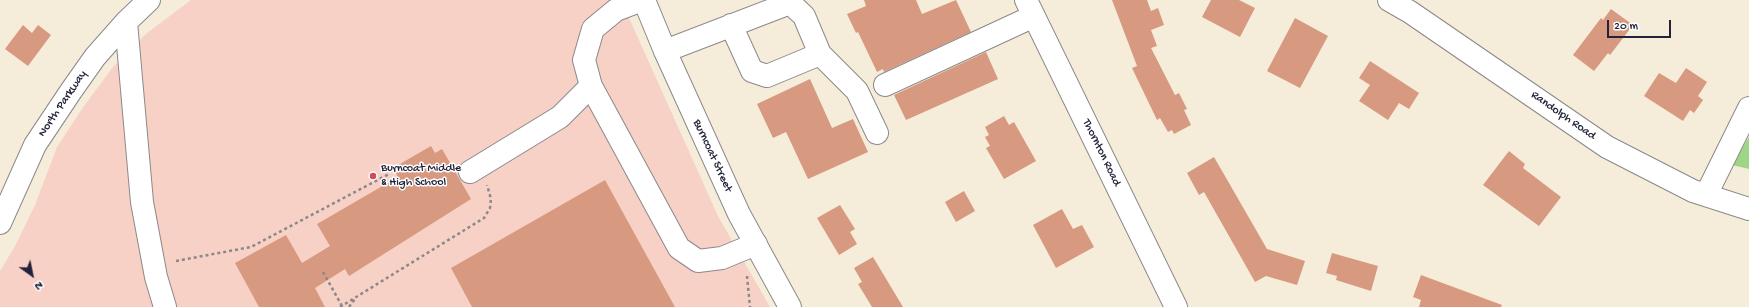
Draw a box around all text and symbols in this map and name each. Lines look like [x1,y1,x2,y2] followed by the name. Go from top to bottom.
[1609,12,1673,38] scale bar
[1614,20,1638,34] text: 20 m
[35,68,91,140] street label: North Parkway
[1528,88,1598,144] street label: Randolph Road
[689,117,735,195] street label: Burncoat Street
[1079,117,1123,189] street label: Thornton Road
[381,162,461,190] place label: Burncoat Middle & High School
[368,171,378,181] marker: Burncoat Middle & High School
[12,255,52,295] north arrow
[32,278,45,292] text: N

